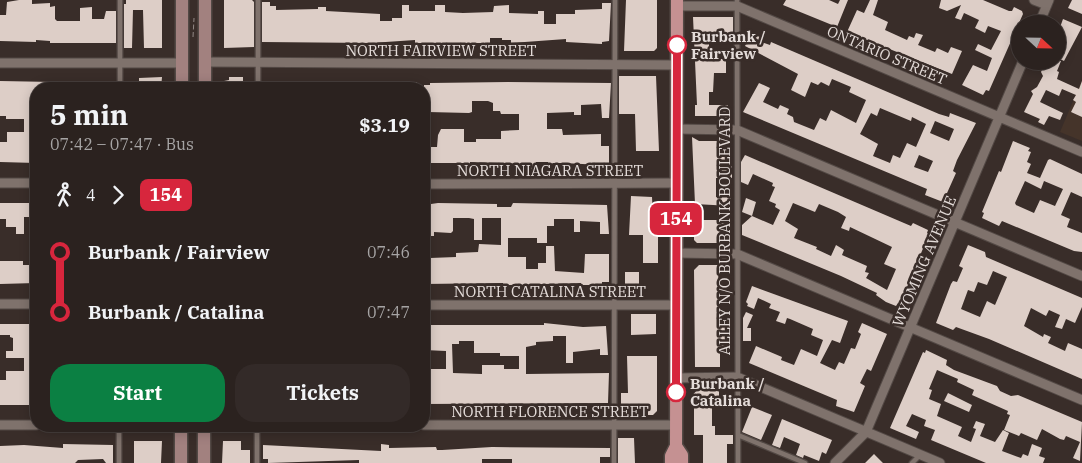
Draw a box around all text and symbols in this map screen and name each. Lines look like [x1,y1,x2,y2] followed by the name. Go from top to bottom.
[1011,15,1066,70] north arrow
[1011,15,1066,70] map controls
[824,21,950,89] street label: ONTARIO STREET
[691,27,766,63] place label: Burbank / Fairview
[667,35,687,55] marker: Burbank / Fairview
[345,41,537,60] street label: NORTH FAIRVIEW STREET
[50,96,128,133] text: 5 min
[715,107,734,355] street label: ALLEY N/O BURBANK BOULEVARD
[359,113,410,137] text: $3.19
[50,134,194,154] text: 07:42 – 07:47 · Bus
[457,161,643,180] street label: NORTH NIAGARA STREET
[50,181,78,209] icon: walk
[104,181,132,209] icon: forward
[150,183,182,206] text: 154
[86,185,96,205] text: 4
[888,193,960,329] street label: WYOMING AVENUE
[647,203,705,235] line badge: 154
[660,207,692,230] text: 154
[88,240,270,264] text: Burbank / Fairview
[367,242,410,262] text: 07:46
[454,282,646,301] street label: NORTH CATALINA STREET
[88,300,264,324] text: Burbank / Catalina
[367,302,410,322] text: 07:47
[50,364,225,422] button: Start
[235,364,410,422] button: Tickets
[690,374,765,410] place label: Burbank / Catalina
[666,382,686,402] marker: Burbank / Catalina
[451,402,649,421] street label: NORTH FLORENCE STREET

